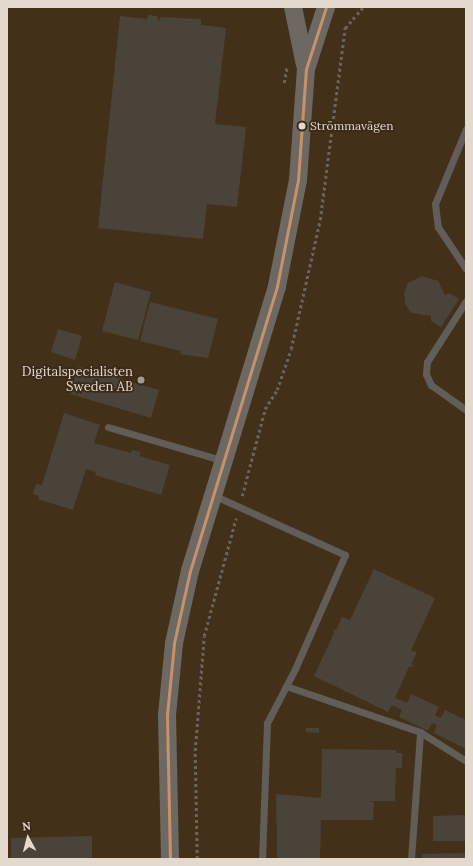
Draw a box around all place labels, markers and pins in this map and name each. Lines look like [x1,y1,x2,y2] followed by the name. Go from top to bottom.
[310,119,394,133] place label: Strömmavägen
[297,121,307,131] marker: Strömmavägen
[22,365,133,396] place label: Digitalspecialisten Sweden AB
[136,375,146,385] marker: Digitalspecialisten Sweden AB

